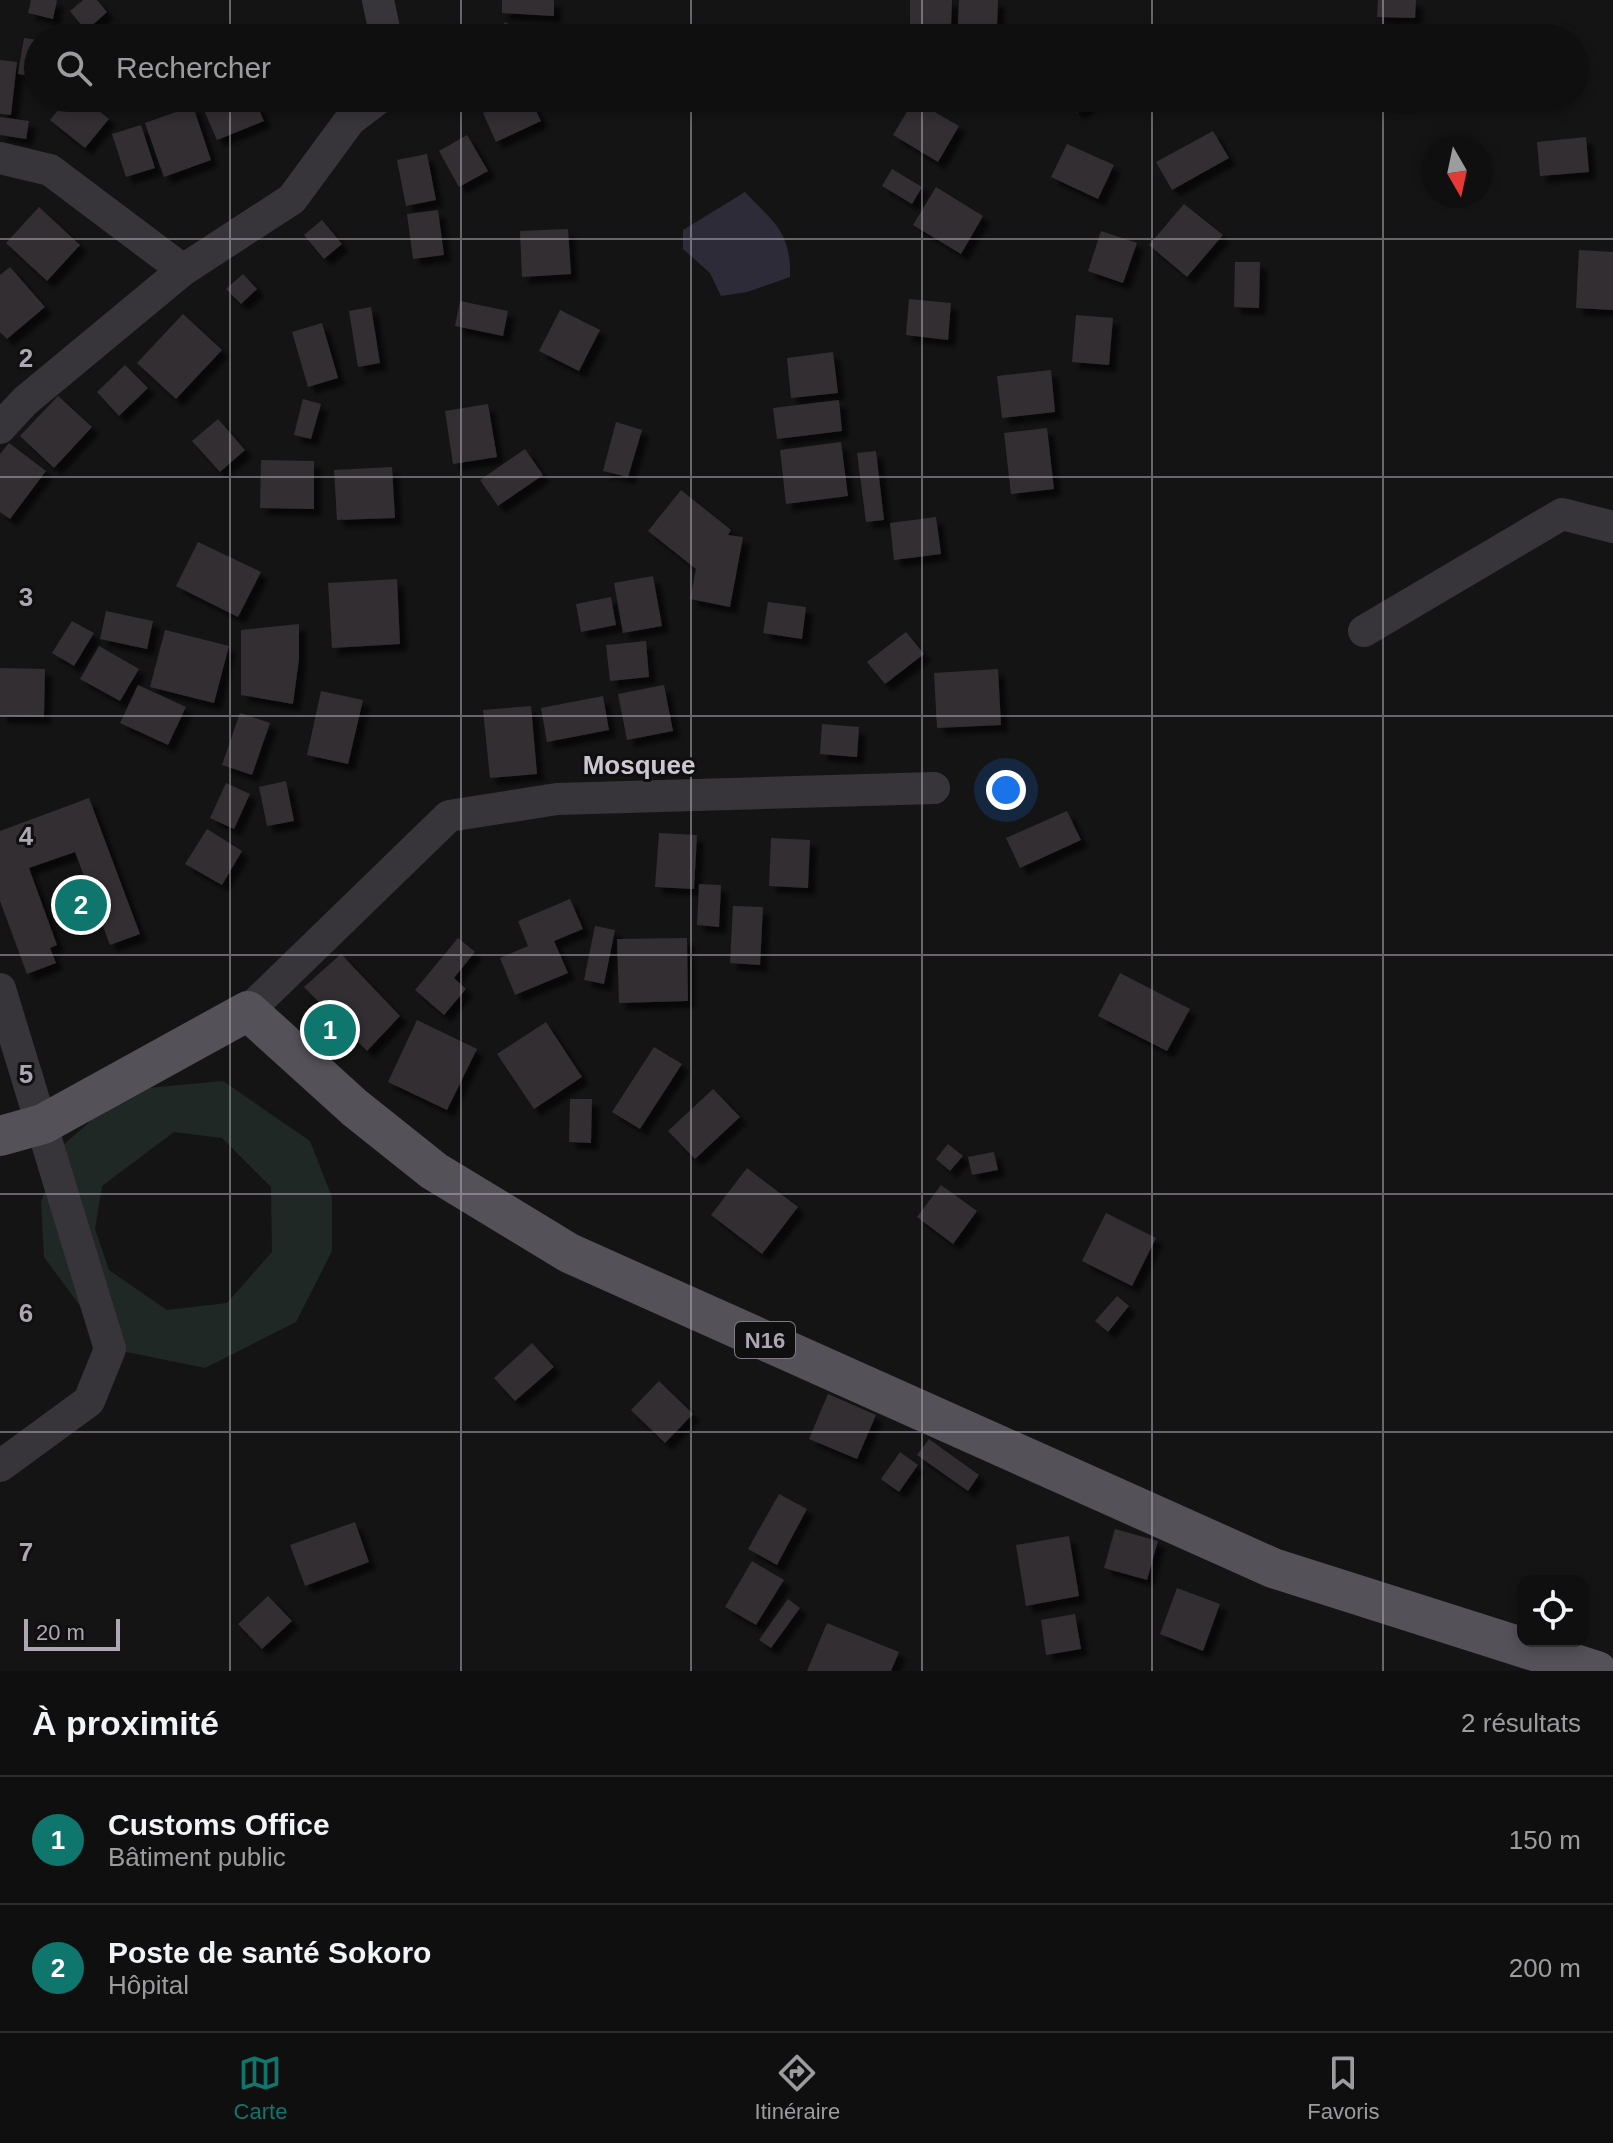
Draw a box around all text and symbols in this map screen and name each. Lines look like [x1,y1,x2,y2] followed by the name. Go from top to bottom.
[24,24,1589,112] search box
[52,46,96,90] icon: search
[116,51,271,84] text: Rechercher
[1421,136,1493,208] north arrow
[19,343,33,373] text: 2
[19,582,33,612] text: 3
[583,750,695,780] district label: Mosquee
[986,770,1026,810] your location
[19,821,34,851] text: 4
[55,875,107,935] pin: 2
[304,1000,356,1060] pin: 1
[19,1059,33,1089] text: 5
[19,1298,33,1328] text: 6
[735,1322,795,1358] road number: N16
[19,1537,33,1567] text: 7
[1517,1575,1589,1647] map controls
[1517,1575,1589,1647] button: locate
[24,1615,120,1651] scale bar
[36,1620,85,1645] text: 20 m
[32,1704,219,1742] text: À proximité
[1461,1708,1581,1738] text: 2 résultats
[108,1808,330,1841] text: Customs Office
[51,1825,65,1855] text: 1
[1509,1825,1581,1855] text: 150 m
[108,1842,286,1872] text: Bâtiment public
[108,1936,431,1969] text: Poste de santé Sokoro
[51,1953,65,1983] text: 2
[1509,1953,1581,1983] text: 200 m
[108,1970,189,2000] text: Hôpital
[234,2051,287,2125] tab: Carte
[755,2051,840,2125] tab: Itinéraire
[1307,2051,1379,2125] tab: Favoris

